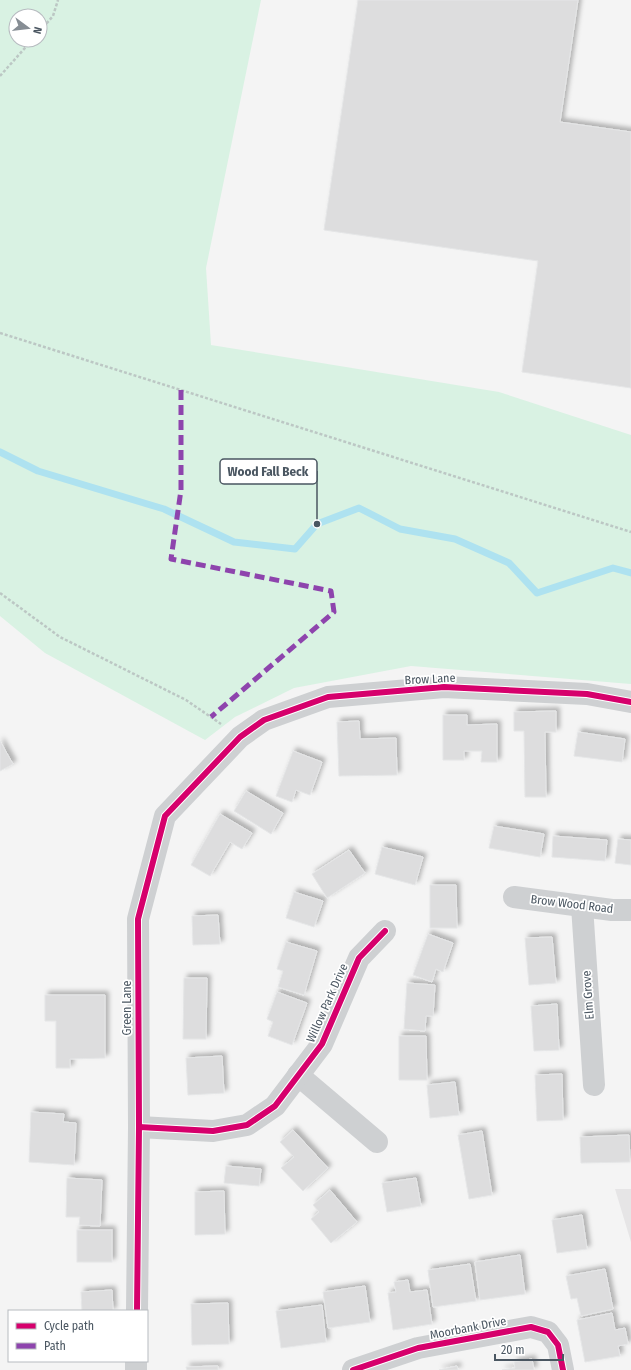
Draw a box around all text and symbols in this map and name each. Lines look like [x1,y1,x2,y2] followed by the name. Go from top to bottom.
[8,8,48,48] north arrow
[30,26,44,35] text: N
[220,459,317,484] callout: Wood Fall Beck
[228,464,309,479] text: Wood Fall Beck
[404,671,456,687] street label: Brow Lane
[530,892,614,916] street label: Brow Wood Road
[303,961,351,1045] street label: Willow Park Drive
[579,970,597,1020] street label: Elm Grove
[120,980,134,1036] street label: Green Lane
[8,1310,148,1362] legend
[429,1314,508,1342] street label: Moorbank Drive
[44,1319,94,1333] text: Cycle path
[495,1336,563,1362] scale bar
[44,1339,66,1353] text: Path
[501,1343,525,1357] text: 20 m

